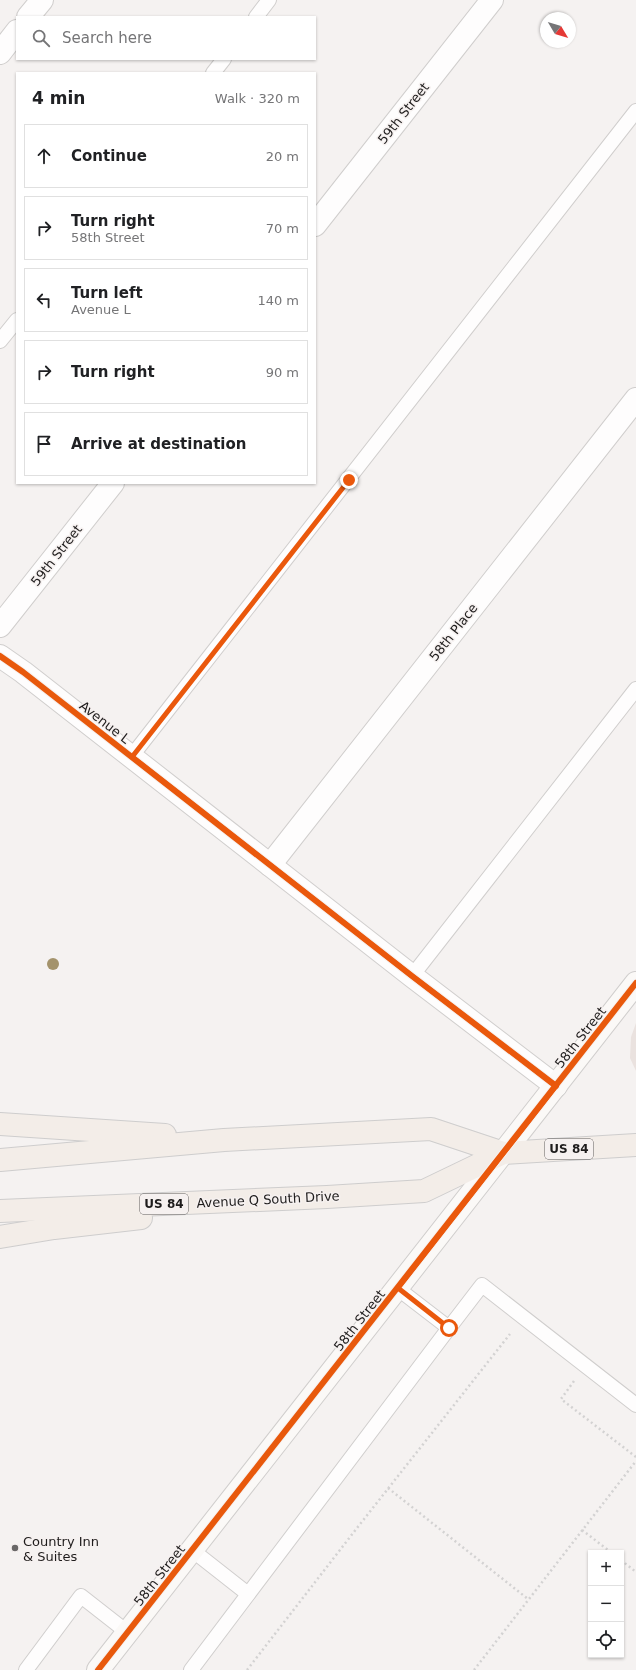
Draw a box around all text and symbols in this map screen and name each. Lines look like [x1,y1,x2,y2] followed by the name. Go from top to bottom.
[540,12,576,48] north arrow
[16,16,316,60] search box
[30,27,52,49] icon: search
[62,29,152,47] text: Search here
[375,80,432,147] street label: 59th Street
[32,88,85,108] text: 4 min
[215,91,300,106] text: Walk · 320 m
[33,145,55,167] icon: ahead
[71,147,147,165] text: Continue
[266,149,299,164] text: 20 m
[71,212,155,230] text: Turn right
[33,217,55,239] icon: right
[266,221,299,236] text: 70 m
[71,230,145,245] text: 58th Street
[71,284,143,302] text: Turn left
[33,289,55,311] icon: left
[257,293,299,308] text: 140 m
[71,302,131,317] text: Avenue L
[33,361,55,383] icon: right
[71,363,155,381] text: Turn right
[266,365,299,380] text: 90 m
[33,433,55,455] icon: arrive
[71,435,246,453] text: Arrive at destination
[340,471,358,489] route end
[28,522,85,589] street label: 59th Street
[426,601,480,664] street label: 58th Place
[77,698,133,747] street label: Avenue L
[552,1004,609,1071] street label: 58th Street
[545,1139,593,1159] road number: US 84
[196,1188,340,1211] street label: Avenue Q South Drive
[140,1194,188,1214] road number: US 84
[331,1287,388,1354] street label: 58th Street
[440,1319,458,1337] route start
[23,1534,99,1564] place label: Country Inn & Suites
[131,1542,188,1609] street label: 58th Street
[10,1543,20,1553] marker: Country Inn & Suites
[588,1550,624,1658] map controls
[588,1550,624,1586] button: +
[588,1586,624,1622] button: −
[588,1622,624,1658] button: locate

